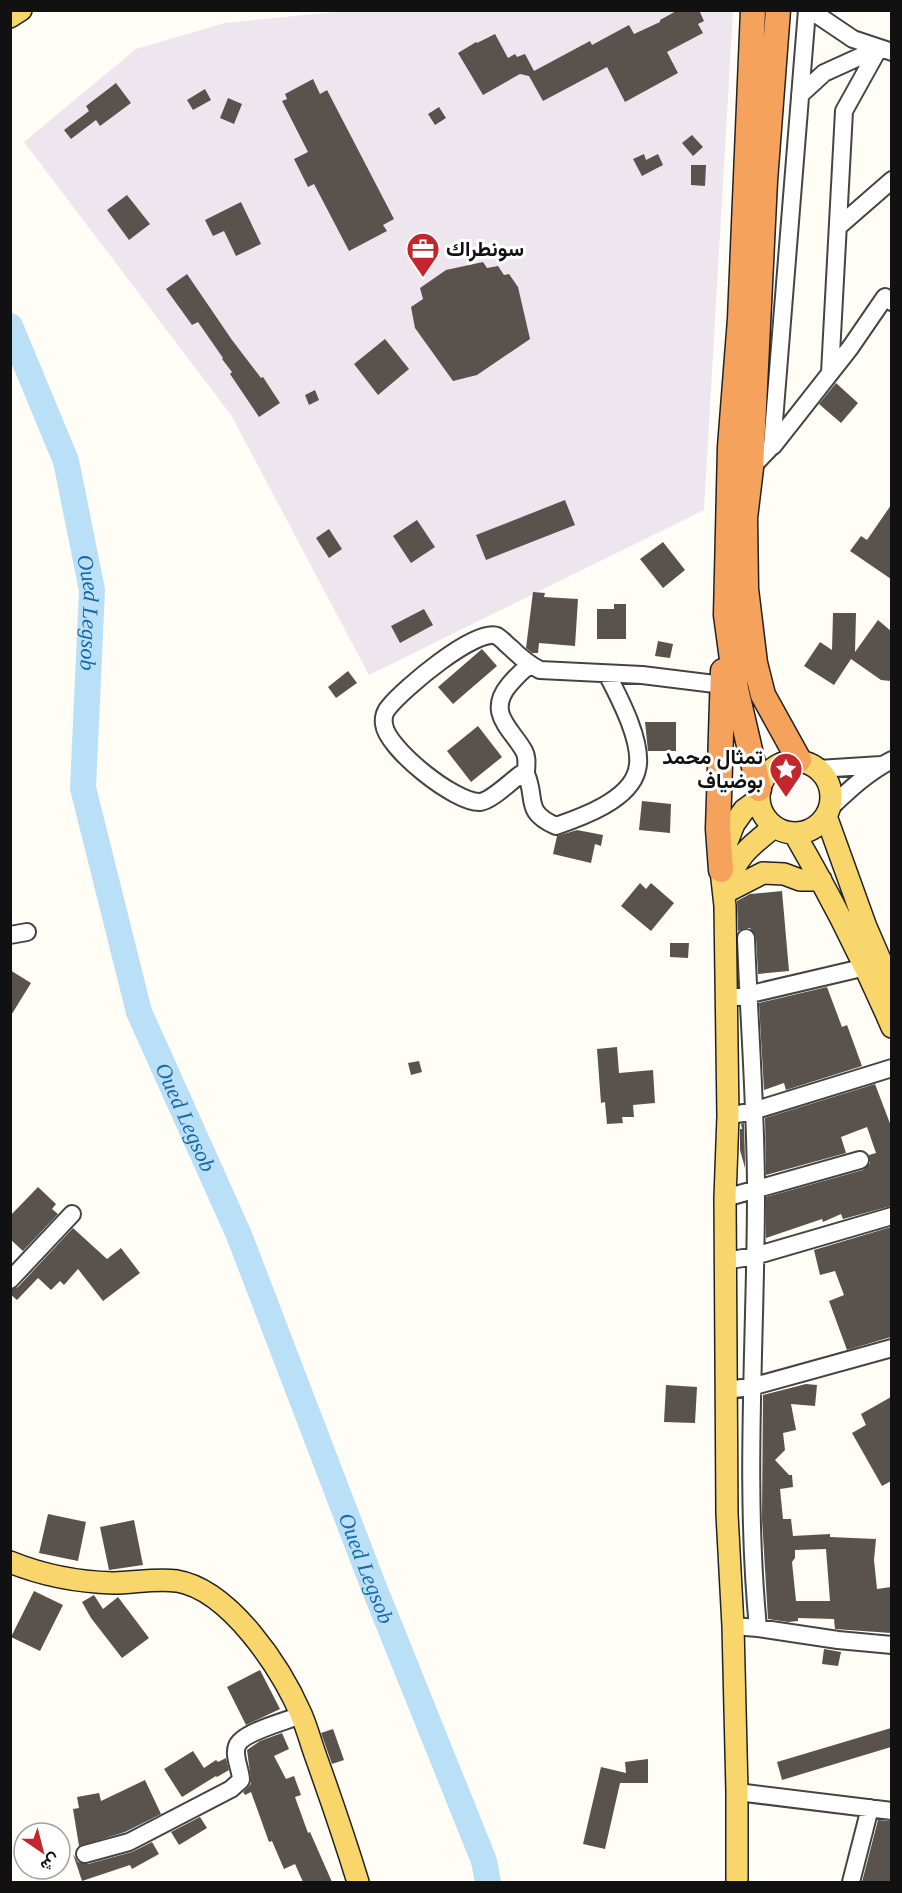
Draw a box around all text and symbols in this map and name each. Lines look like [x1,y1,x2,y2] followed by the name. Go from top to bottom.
[405,231,441,278] office icon: سونطراك
[446,237,524,262] place label: سونطراك
[72,552,104,671] water label: Oued Legsob
[662,745,763,794] place label: تمثال محمد بوضياف
[768,751,804,798] place icon: تمثال محمد بوضياف
[150,1059,221,1176] water label: Oued Legsob
[334,1509,399,1627] water label: Oued Legsob
[12,1821,72,1881] north arrow
[37,1850,63,1875] text: ش

